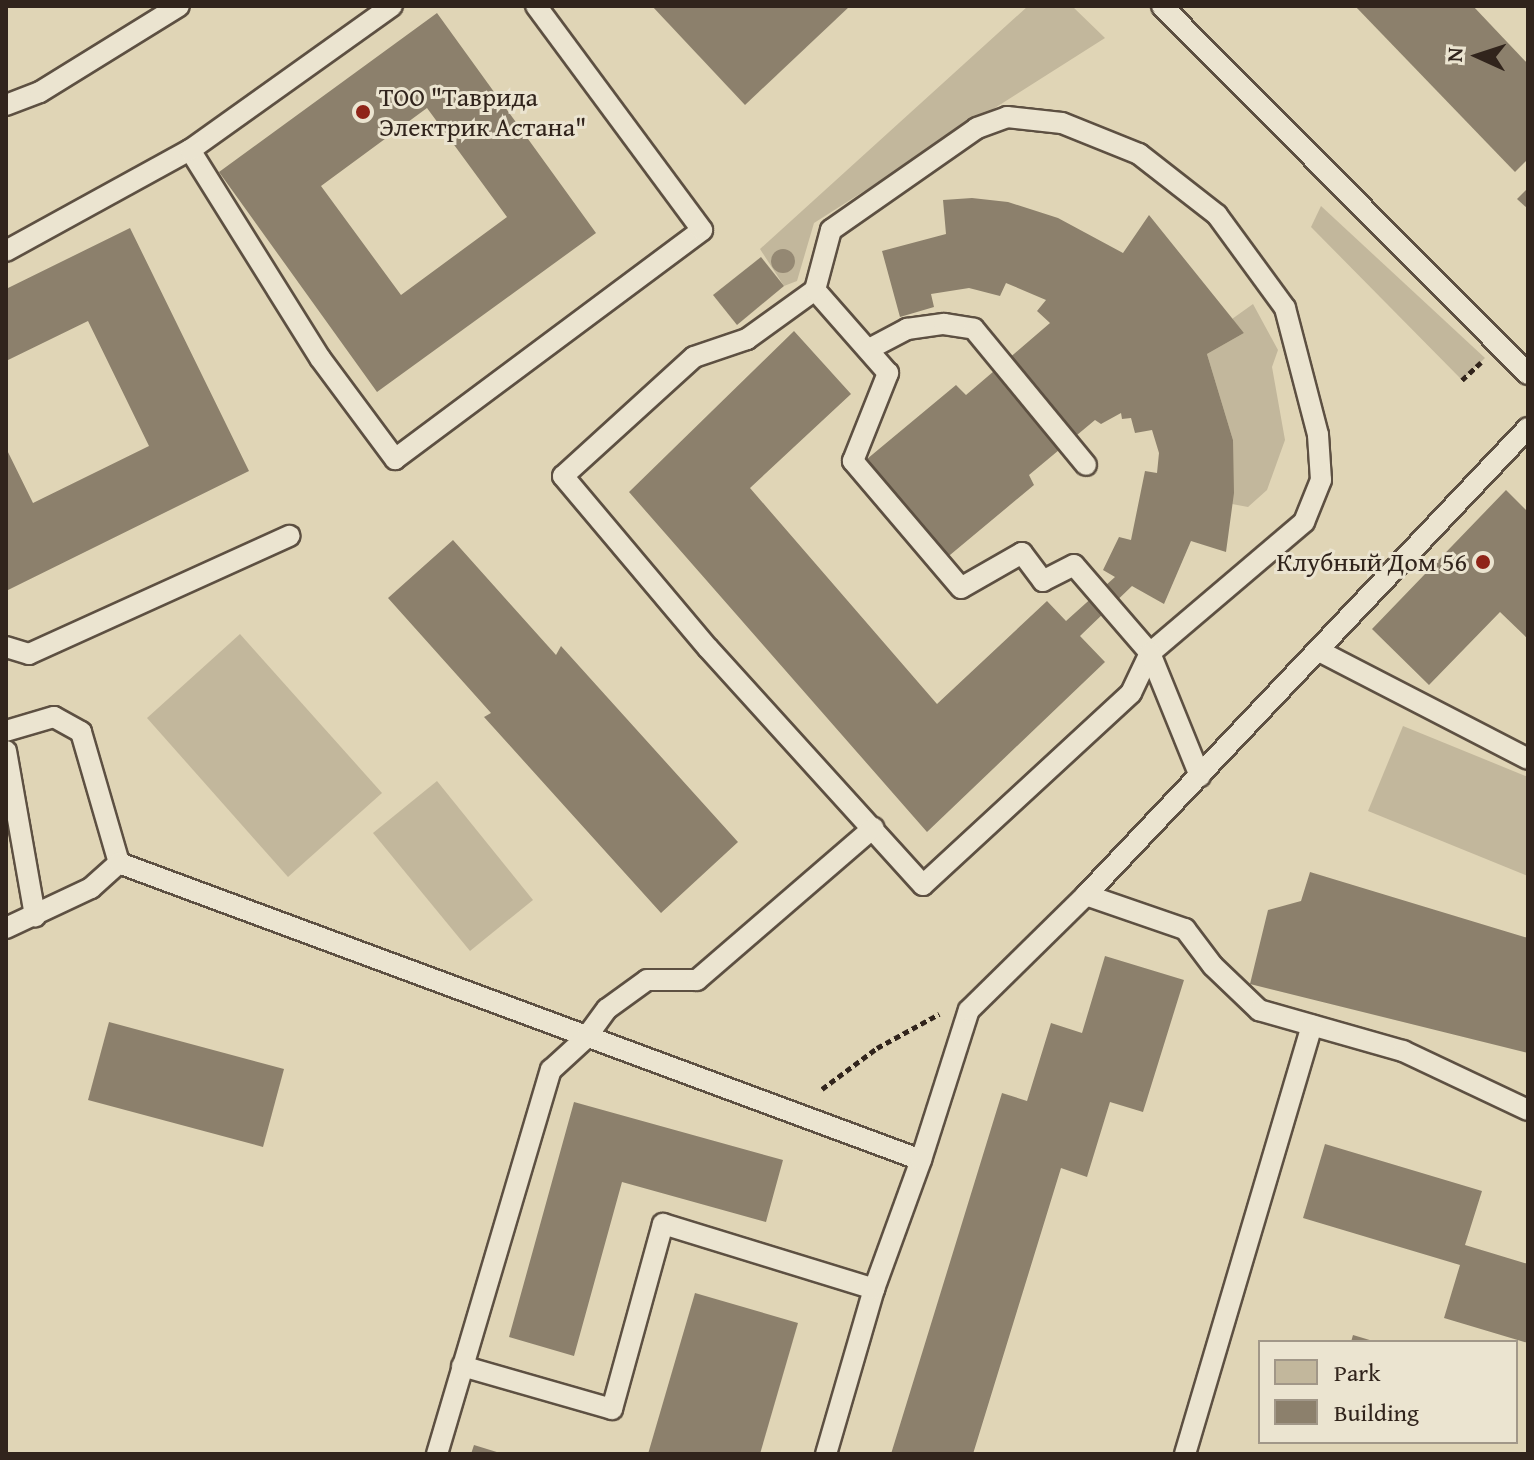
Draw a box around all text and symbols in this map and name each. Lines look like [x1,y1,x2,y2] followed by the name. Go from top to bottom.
[1438,16,1518,96] north arrow
[1438,47,1470,63] text: N
[379,81,586,142] place label: ТОО "Таврида Электрик Астана"
[354,103,372,121] marker: ТОО "Таврида Электрик Астана"
[1276,546,1467,578] place label: Клубный Дом 56
[1474,553,1492,571] marker: Клубный Дом 56
[1258,1340,1518,1444] legend
[1334,1355,1380,1390] text: Park
[1334,1395,1419,1430] text: Building

